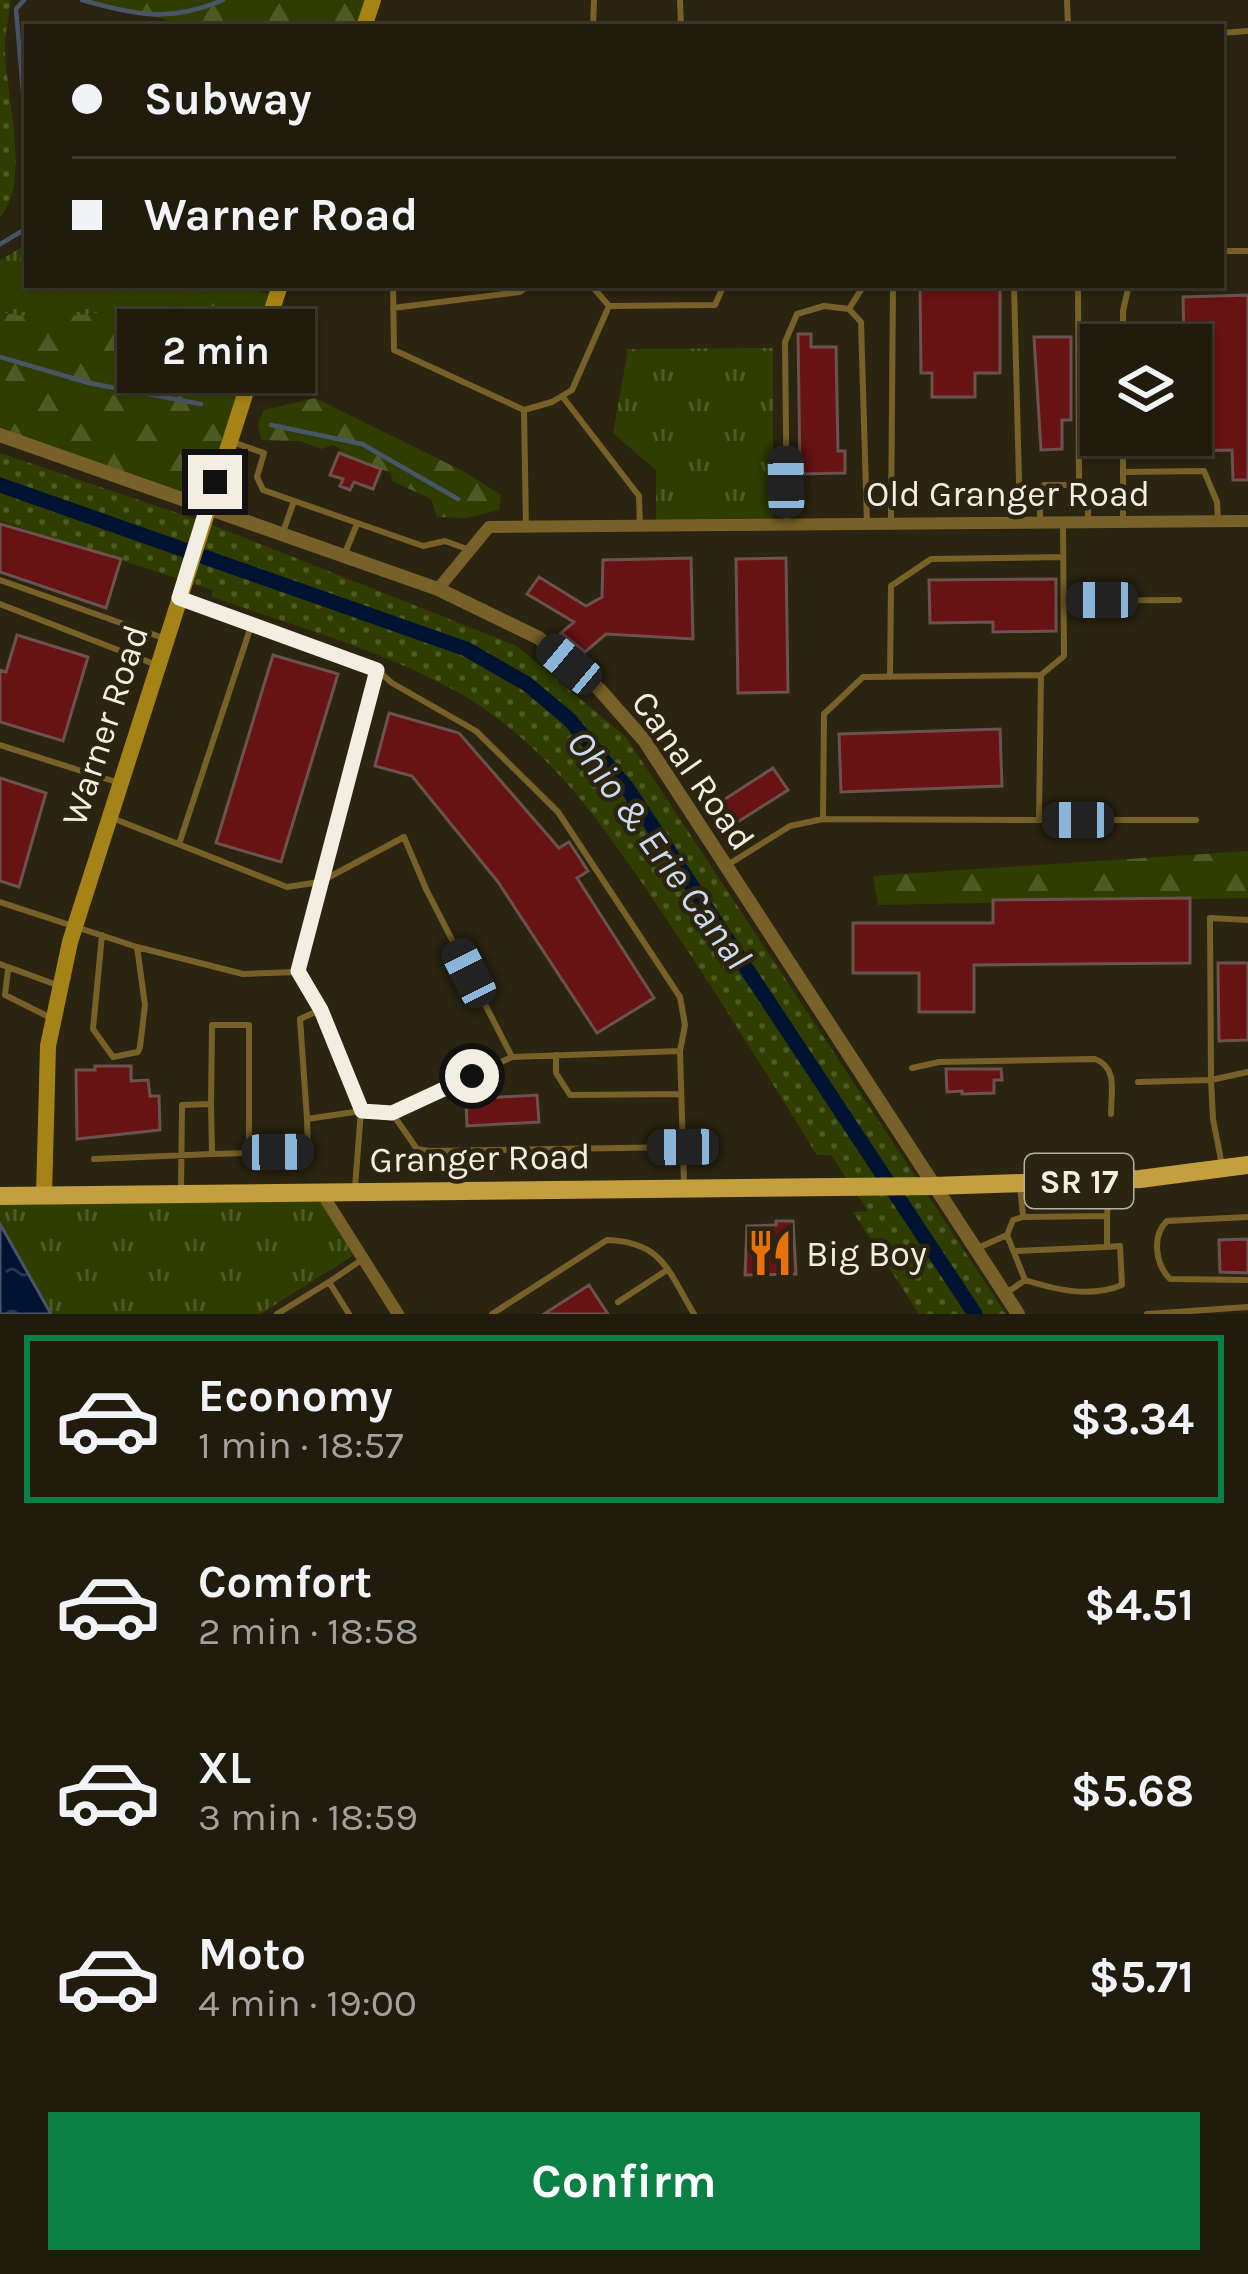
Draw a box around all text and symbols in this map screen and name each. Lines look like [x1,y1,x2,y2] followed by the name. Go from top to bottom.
[144,73,312,125] text: Subway
[144,189,418,241] text: Warner Road
[116,308,314,392] callout: 2 min
[1080,324,1212,456] map controls
[1080,324,1212,456] button: layers
[162,328,270,374] text: 2 min
[767,446,805,518] car
[188,455,242,509] route end
[866,473,1150,515] street label: Old Granger Road
[1066,582,1138,618] car
[53,620,157,831] street label: Warner Road
[530,627,608,701] car
[623,683,763,858] street label: Canal Road
[557,721,761,978] water label: Ohio & Erie Canal
[1042,802,1114,838] car
[437,933,501,1013] car
[445,1049,499,1103] route start
[647,1128,719,1166] car
[242,1133,314,1171] car
[369,1135,591,1181] street label: Granger Road
[1025,1154,1133,1208] road number: SR 17
[745,1228,795,1278] restaurant icon: Big Boy
[806,1233,927,1275] place label: Big Boy
[54,1365,162,1473] icon: car
[198,1370,393,1422] text: Economy
[1071,1393,1194,1445] text: $3.34
[198,1422,403,1468] text: 1 min · 18:57
[54,1551,162,1659] icon: car
[198,1556,372,1608] text: Comfort
[1084,1579,1194,1631] text: $4.51
[198,1608,419,1654] text: 2 min · 18:58
[54,1737,162,1845] icon: car
[198,1742,251,1794] text: XL
[1071,1765,1194,1817] text: $5.68
[198,1794,418,1840] text: 3 min · 18:59
[54,1923,162,2031] icon: car
[198,1928,306,1980] text: Moto
[1089,1951,1194,2003] text: $5.71
[198,1980,417,2026] text: 4 min · 19:00
[48,2112,1200,2250] button: Confirm

